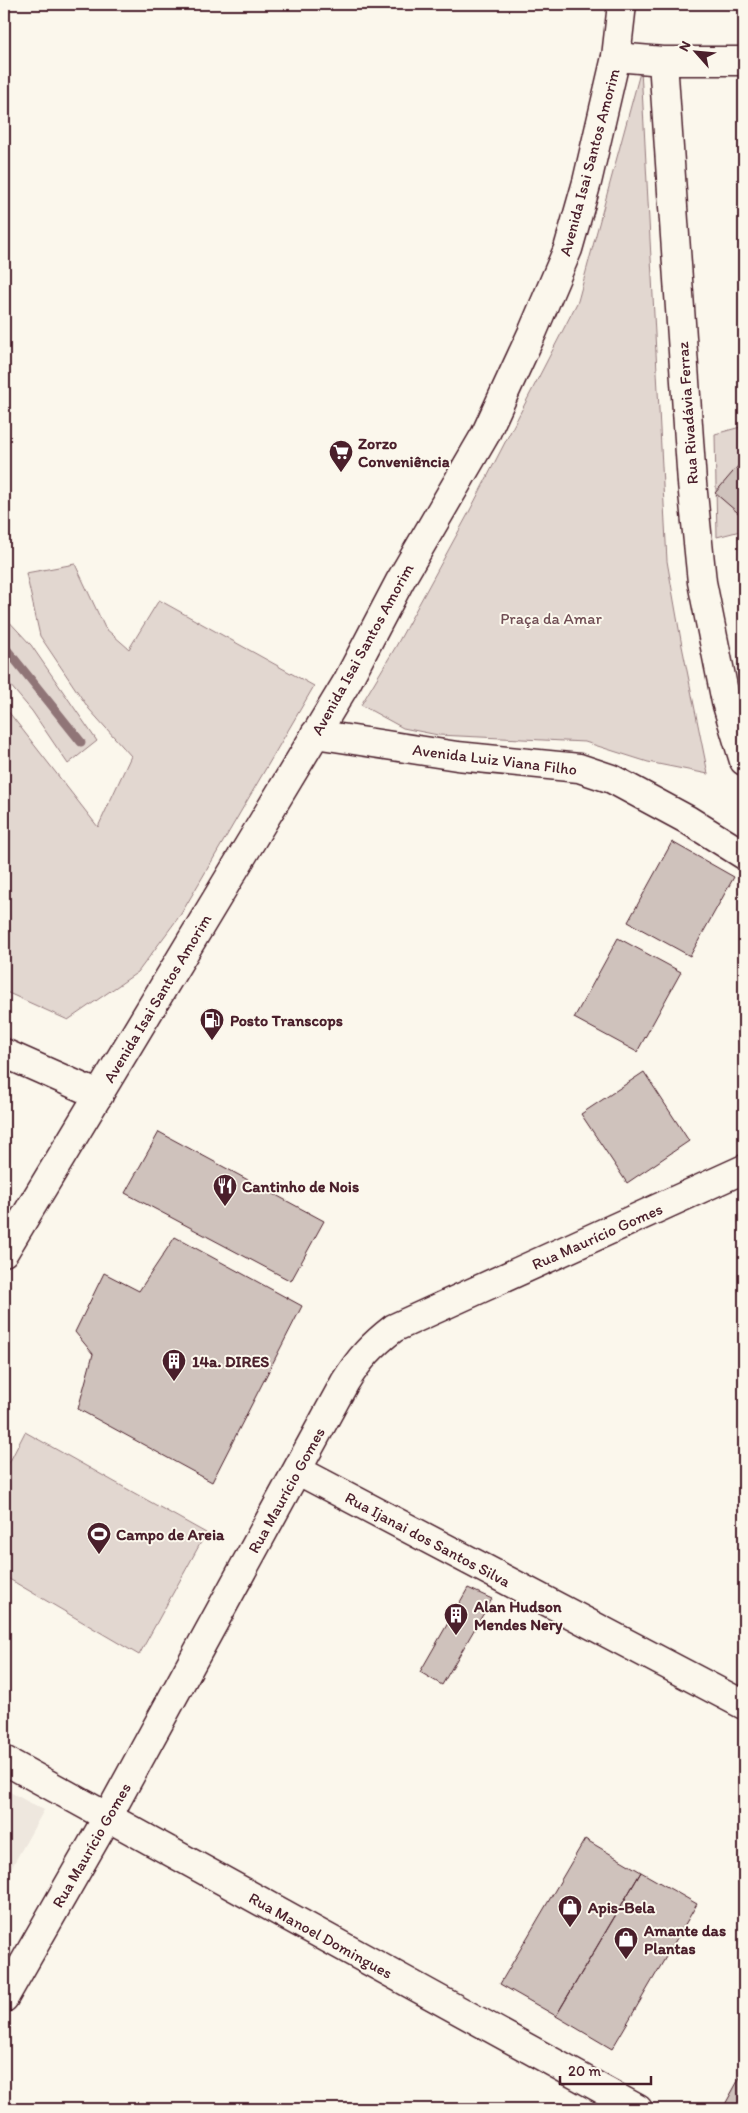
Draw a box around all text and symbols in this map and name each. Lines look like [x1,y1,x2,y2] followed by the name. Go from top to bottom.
[670,28,720,78] north arrow
[675,38,695,54] text: N
[555,66,624,258] street label: Avenida Isai Santos Amorim
[673,340,702,485] street label: Rua Rivadávia Ferraz
[358,434,450,471] place label: Zorzo Conveniência
[328,439,354,473] supermarket icon: Zorzo Conveniência
[307,560,418,738] street label: Avenida Isai Santos Amorim
[500,609,602,628] park label: Praça da Amar
[412,740,578,779] street label: Avenida Luiz Viana Filho
[100,910,216,1086] street label: Avenida Isai Santos Amorim
[199,1007,225,1041] fuel station icon: Posto Transcops
[230,1011,343,1031] place label: Posto Transcops
[212,1173,238,1207] restaurant icon: Cantinho de Nois
[242,1177,359,1196] place label: Cantinho de Nois
[529,1199,665,1274] street label: Rua Maurício Gomes
[161,1348,187,1382] building icon: 14a. DIRES
[192,1352,269,1371] place label: 14a. DIRES
[244,1424,329,1557] street label: Rua Maurício Gomes
[342,1488,514,1591] street label: Rua Ijanai dos Santos Silva
[86,1521,112,1555] sports icon: Campo de Areia
[116,1525,225,1545] place label: Campo de Areia
[473,1597,563,1635] place label: Alan Hudson Mendes Nery
[443,1602,469,1636] building icon: Alan Hudson Mendes Nery
[48,1779,135,1911] street label: Rua Maurício Gomes
[246,1888,396,1983] street label: Rua Manoel Domingues
[557,1894,583,1928] shop icon: Apis-Bela
[587,1898,656,1918] place label: Apis-Bela
[643,1921,726,1958] place label: Amante das Plantas
[613,1926,639,1960] shop icon: Amante das Plantas
[560,2053,652,2085] scale bar
[568,2062,602,2080] text: 20 m

